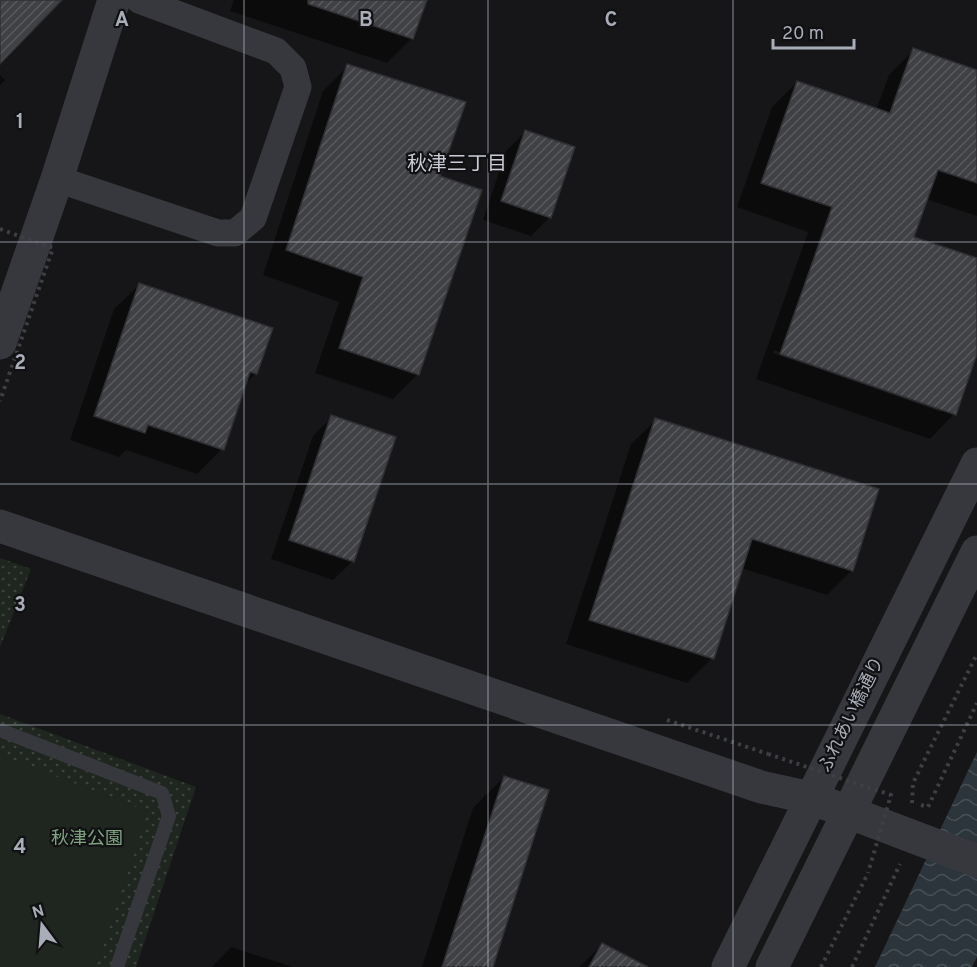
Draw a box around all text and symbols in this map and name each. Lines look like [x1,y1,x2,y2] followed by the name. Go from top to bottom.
[115,8,129,34] text: A
[359,8,373,34] text: B
[605,8,617,34] text: C
[773,12,854,50] scale bar
[782,23,824,46] text: 20 m
[16,110,24,136] text: 1
[407,152,507,178] district label: 秋津三丁目
[14,351,26,377] text: 2
[14,593,26,619] text: 3
[814,653,890,777] street label: ふれあい橋通り
[51,828,123,851] park label: 秋津公園
[14,835,26,861] text: 4
[12,895,72,955] north arrow
[30,901,47,924] text: N

